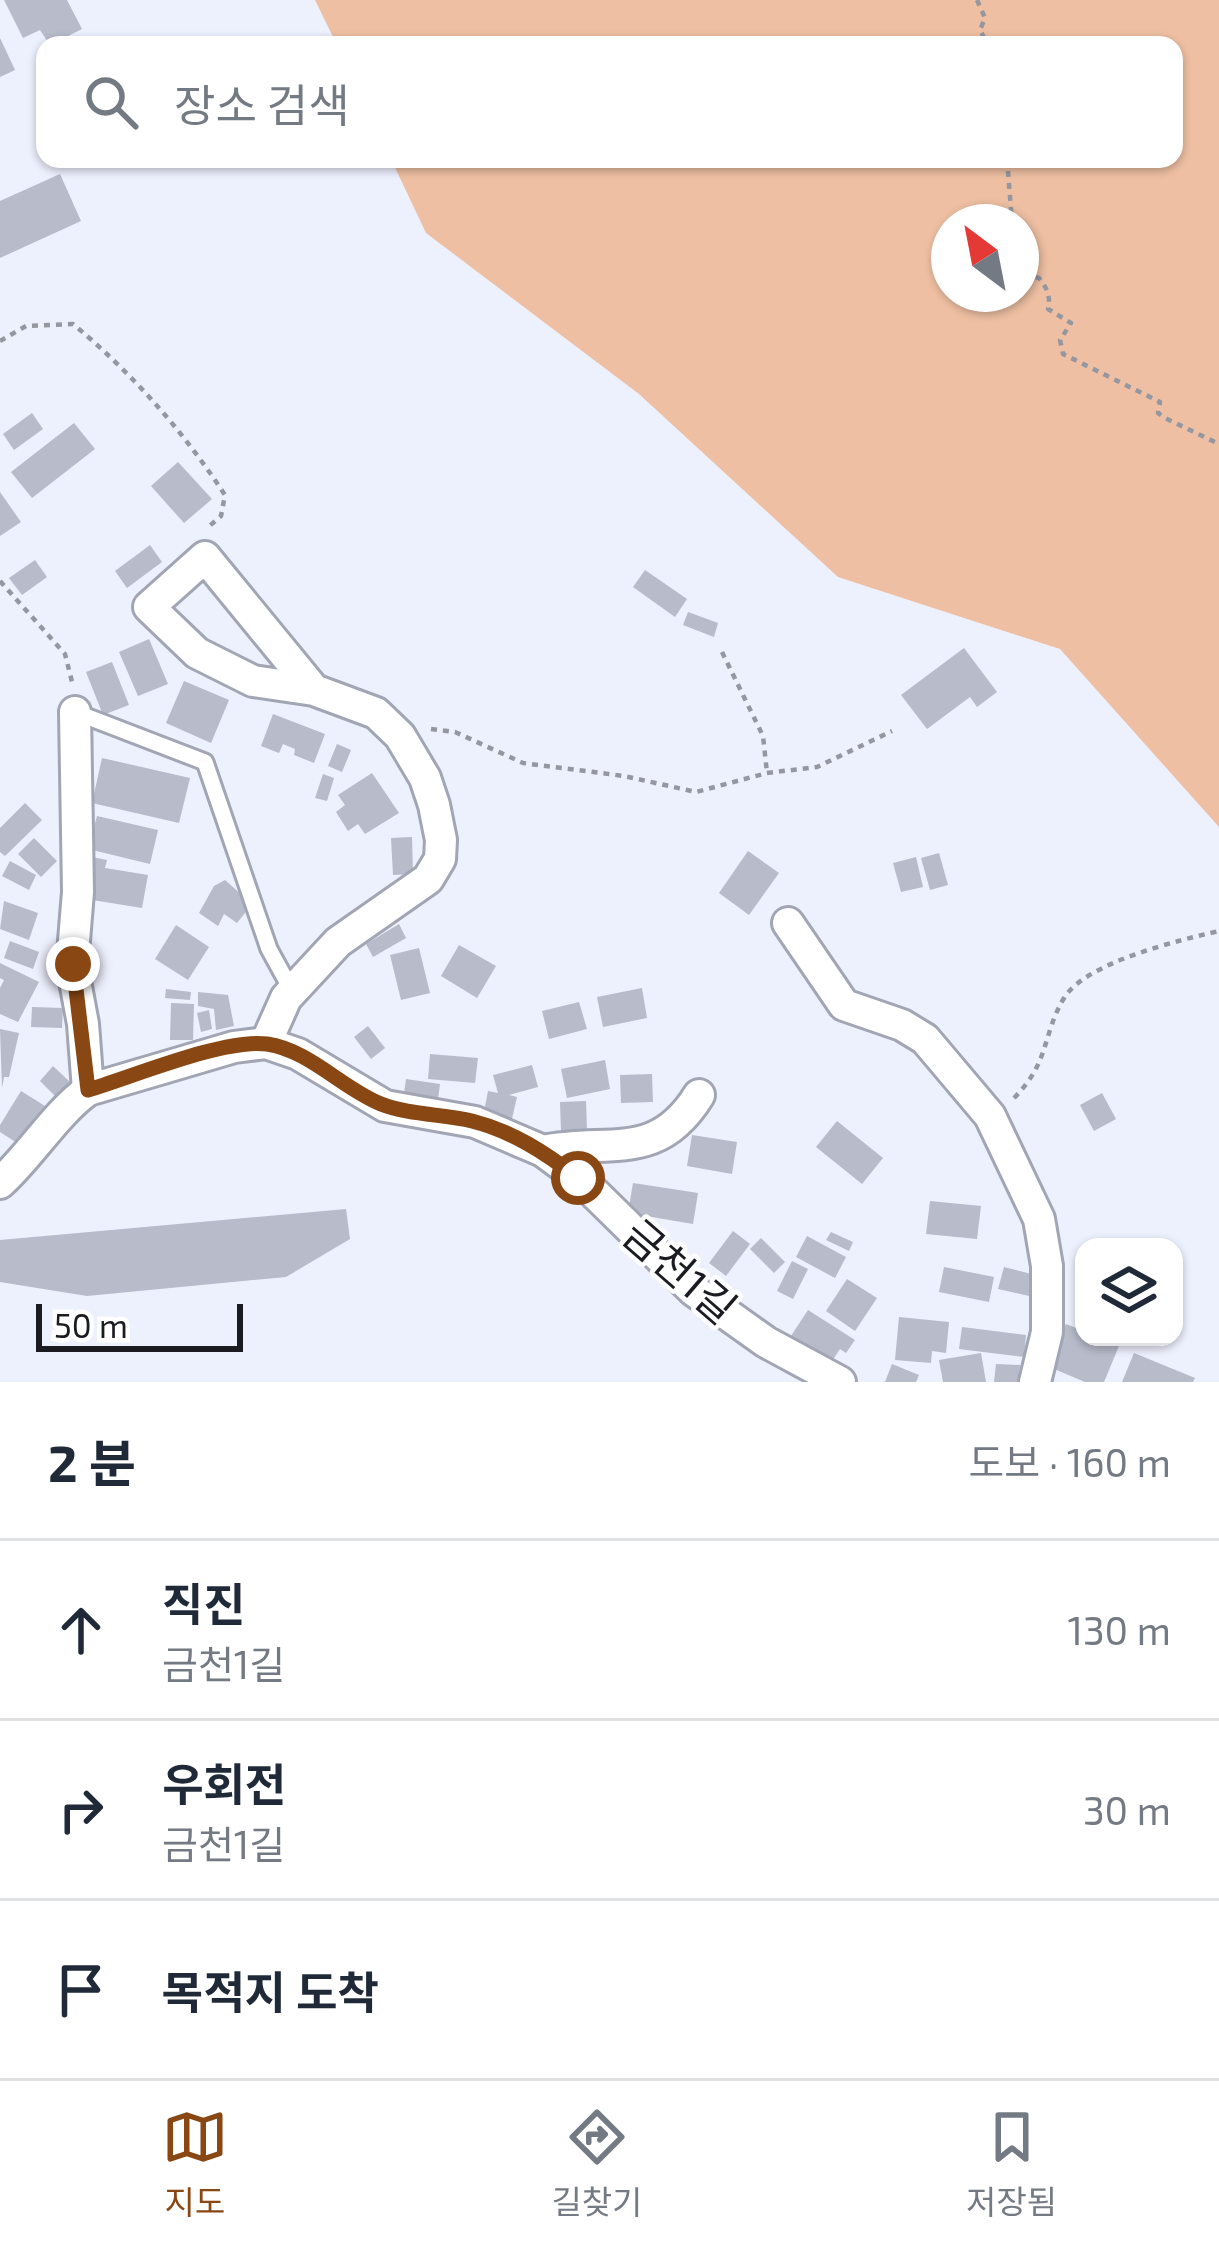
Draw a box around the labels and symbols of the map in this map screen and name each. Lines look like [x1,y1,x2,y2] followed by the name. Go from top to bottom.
[931,204,1039,312] north arrow
[46,937,100,991] route end
[551,1151,605,1205] route start
[615,1208,747,1332] street label: 금천1길
[36,1298,243,1351] scale bar

